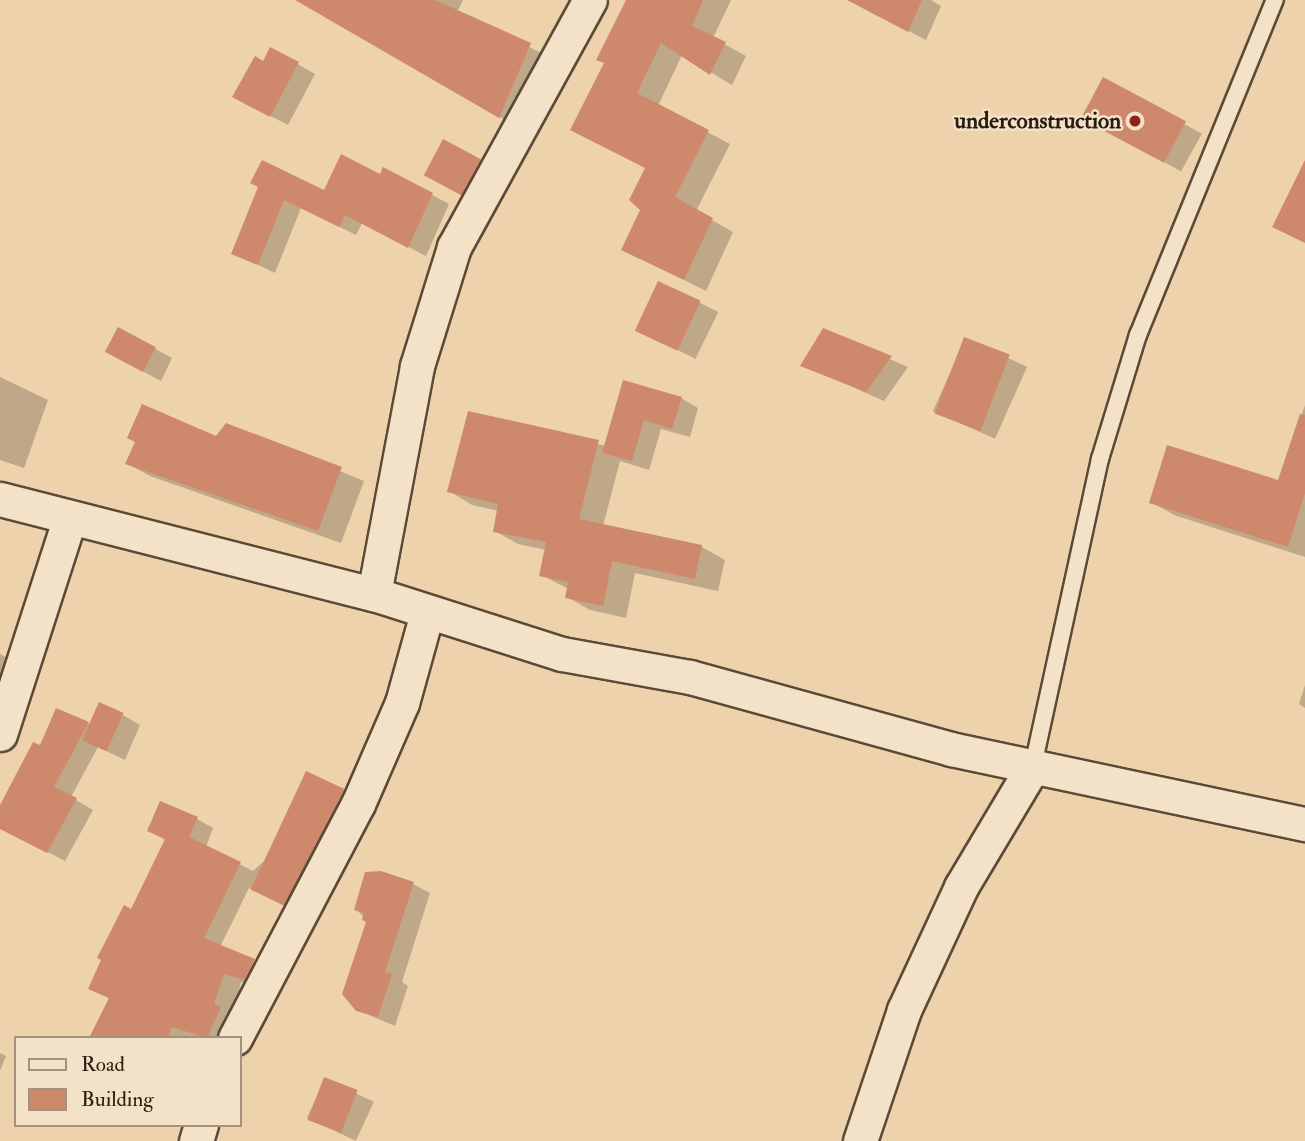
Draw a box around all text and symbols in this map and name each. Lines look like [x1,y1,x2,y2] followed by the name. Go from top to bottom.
[954,107,1121,135] place label: underconstruction
[1127,113,1143,129] marker: underconstruction
[14,1036,242,1127] legend
[81,1051,125,1078] text: Road
[81,1086,154,1113] text: Building

